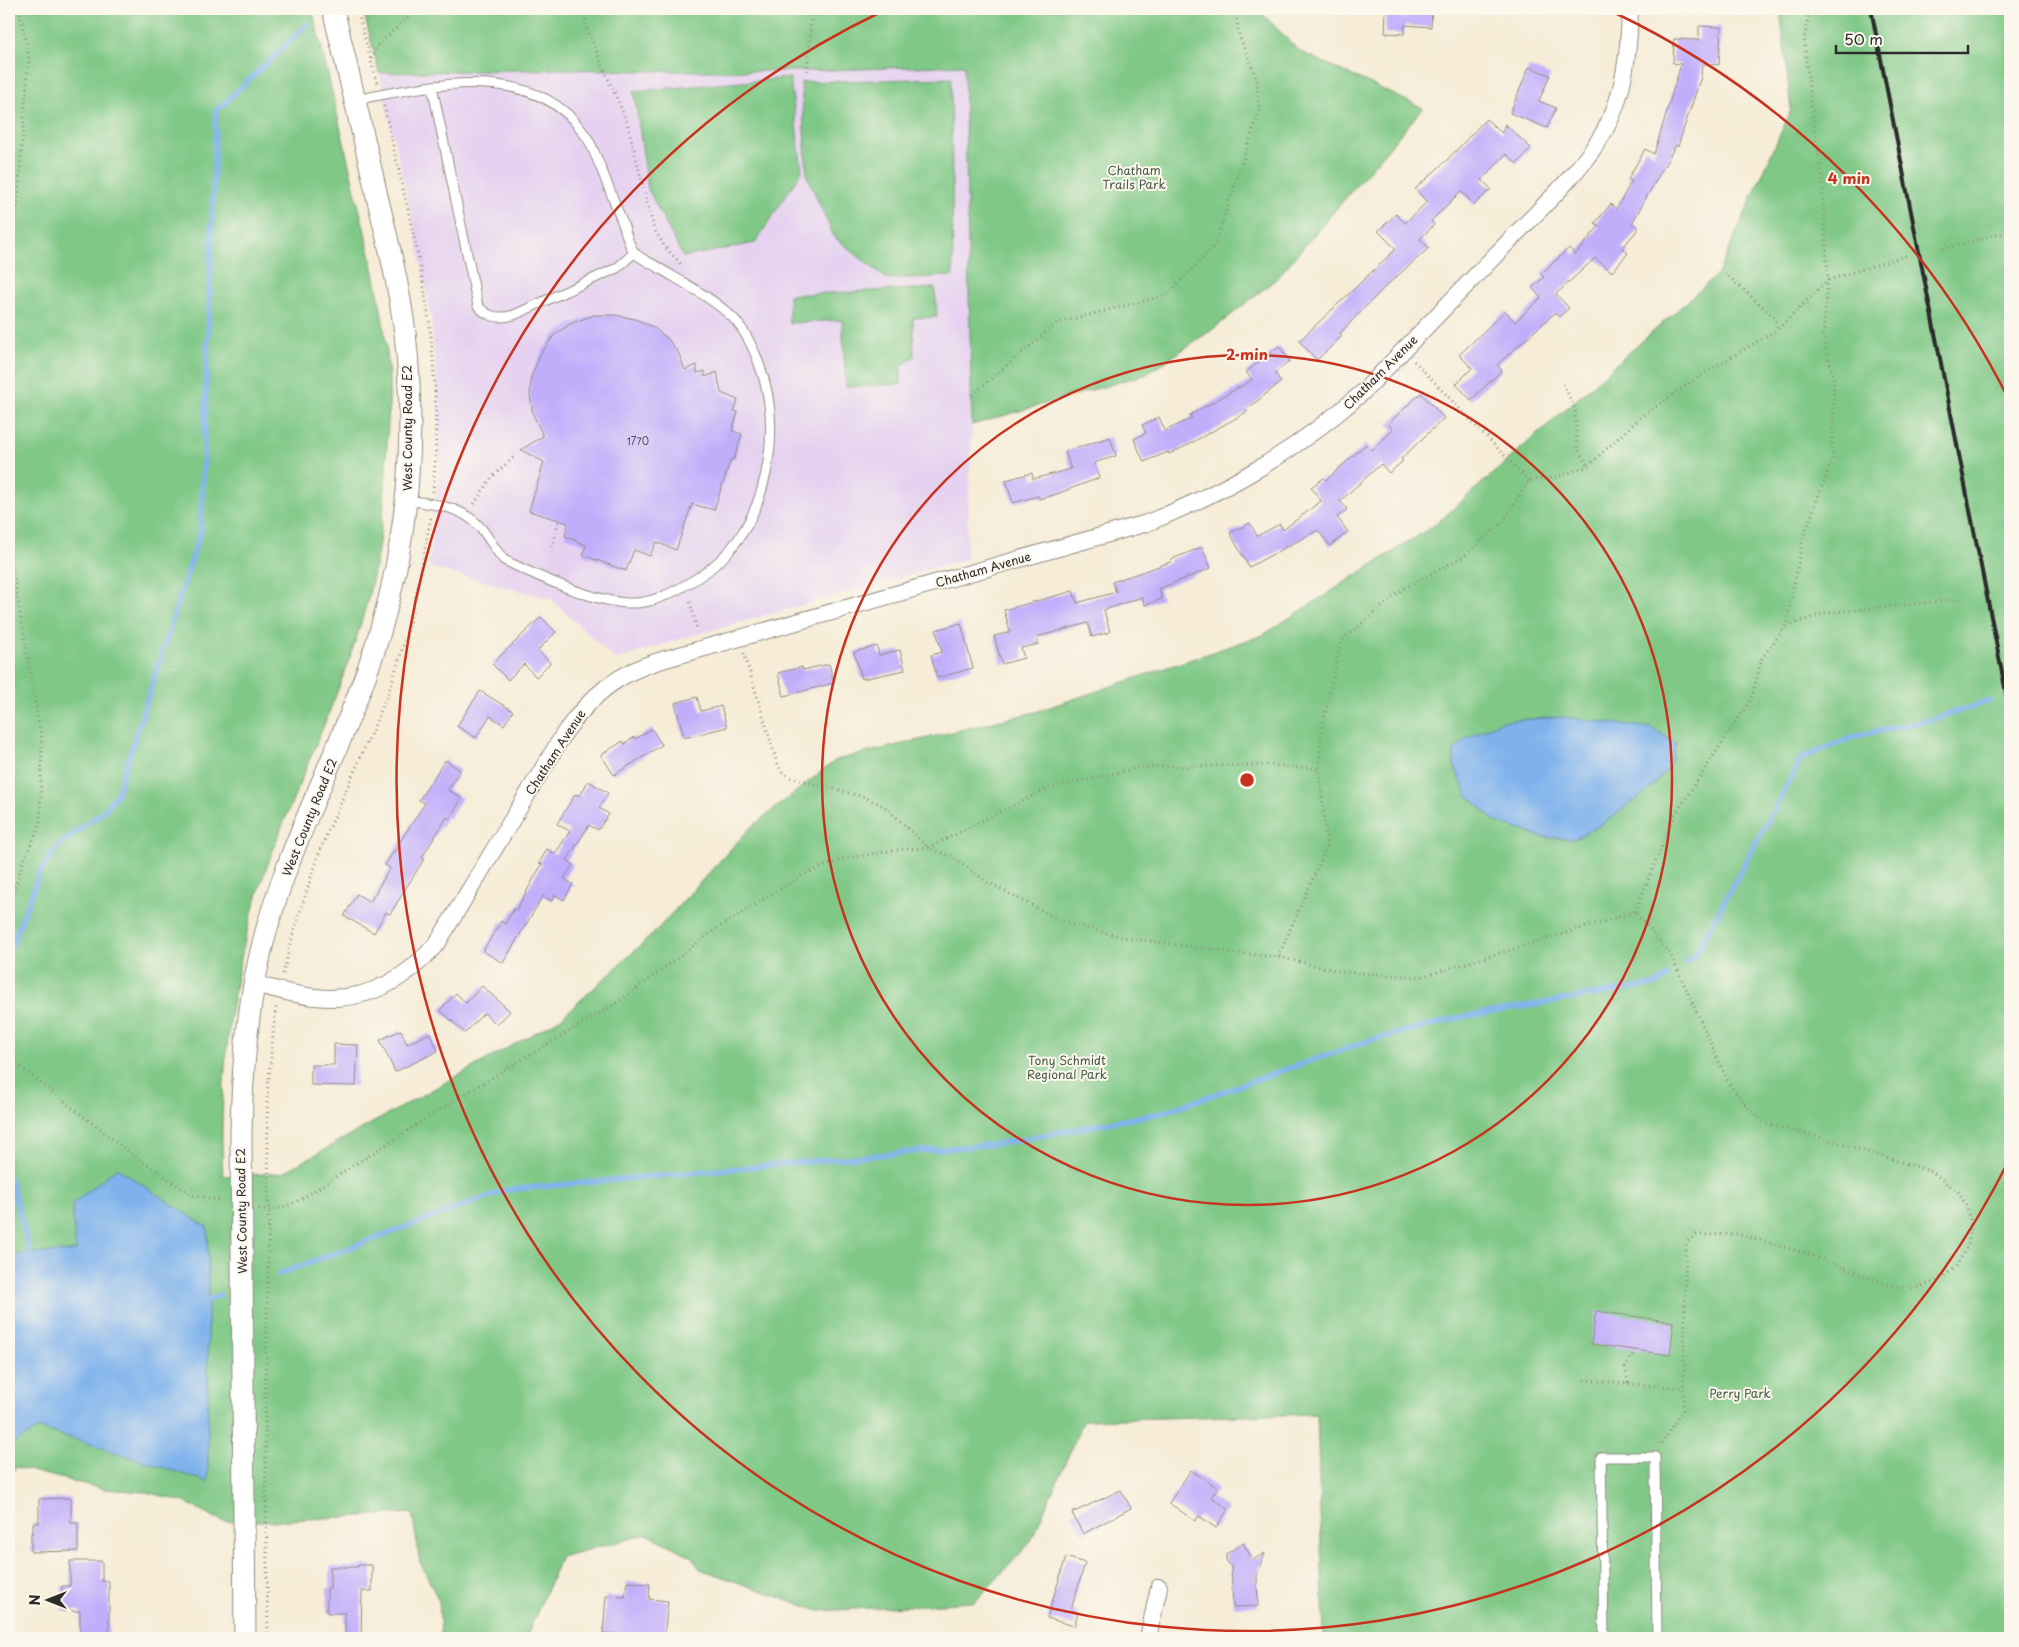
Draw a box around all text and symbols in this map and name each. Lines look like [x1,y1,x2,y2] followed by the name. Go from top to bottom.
[1836,22,1969,54] scale bar
[1844,27,1883,50] text: 50 m
[1102,161,1166,193] park label: Chatham Trails Park
[1828,166,1870,189] text: 4 min
[1339,330,1422,413] street label: Chatham Avenue
[1226,342,1268,365] text: 2 min
[398,365,416,491] street label: West County Road E2
[627,433,649,448] house number: 1770
[933,547,1033,591] street label: Chatham Avenue
[521,705,590,798] street label: Chatham Avenue
[277,755,341,879] street label: West County Road E2
[1238,771,1256,789] centre of rings
[1027,1051,1107,1083] park label: Tony Schmidt Regional Park
[231,1148,251,1274] street label: West County Road E2
[1709,1384,1771,1402] park label: Perry Park
[22,1574,72,1624] north arrow
[24,1594,45,1606] text: N

